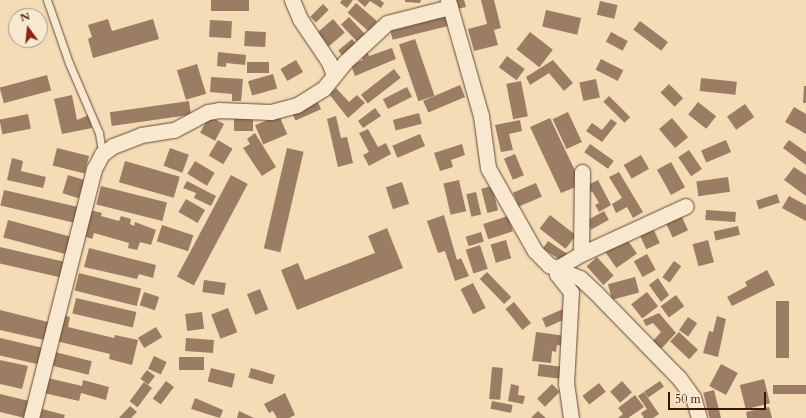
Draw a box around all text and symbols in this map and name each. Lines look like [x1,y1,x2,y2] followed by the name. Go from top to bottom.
[8,8,48,48] north arrow
[18,8,32,25] text: N
[670,384,768,410] scale bar
[675,391,701,407] text: 50 m

